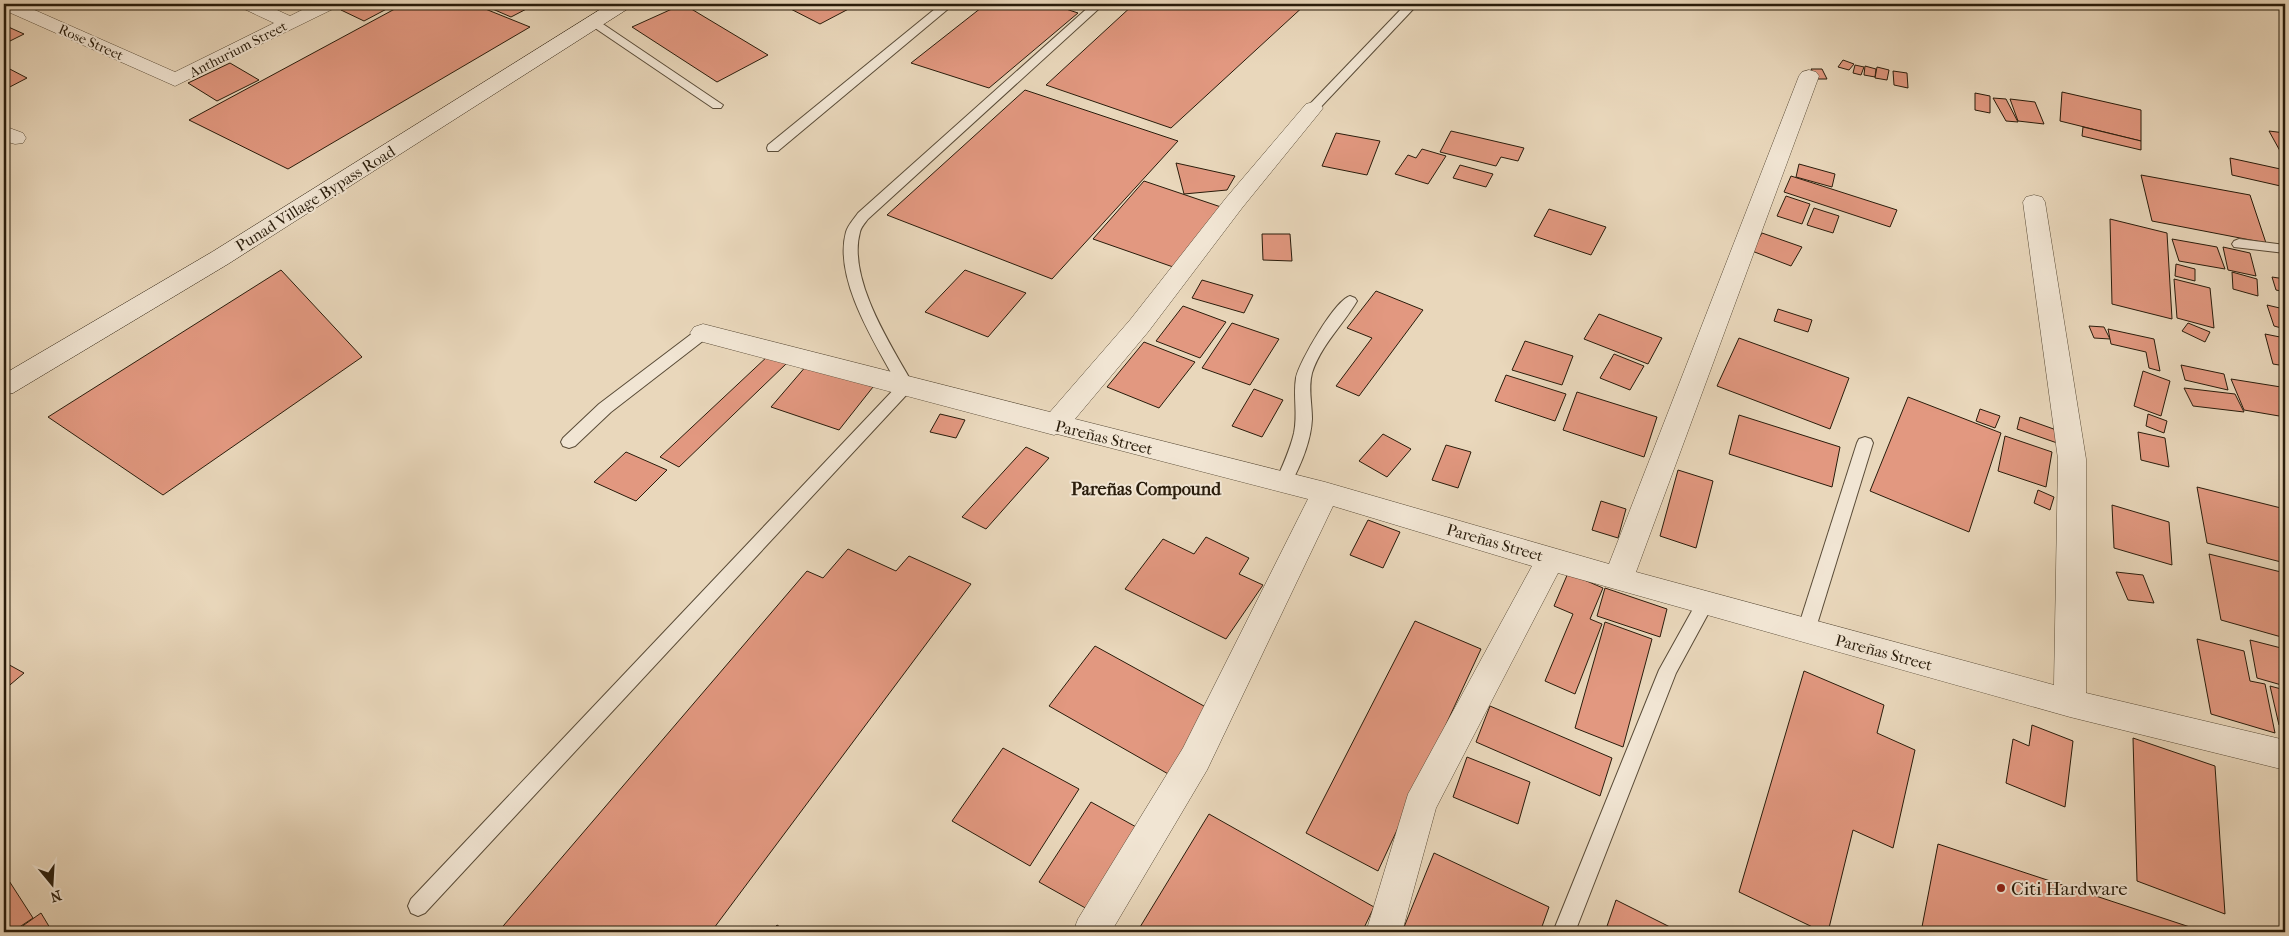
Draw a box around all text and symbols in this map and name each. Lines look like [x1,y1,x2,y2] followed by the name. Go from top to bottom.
[186,18,290,82] street label: Anthurium Street
[56,21,126,64] street label: Rose Street
[232,141,399,255] street label: Punad Village Bypass Road
[1053,416,1155,459] street label: Pareñas Street
[1071,479,1222,500] district label: Pareñas Compound
[1444,520,1546,565] street label: Pareñas Street
[1833,630,1935,675] street label: Pareñas Street
[28,858,78,908] north arrow
[2011,878,2128,900] place label: Citi Hardware
[1995,882,2007,894] marker: Citi Hardware
[48,886,64,906] text: N

